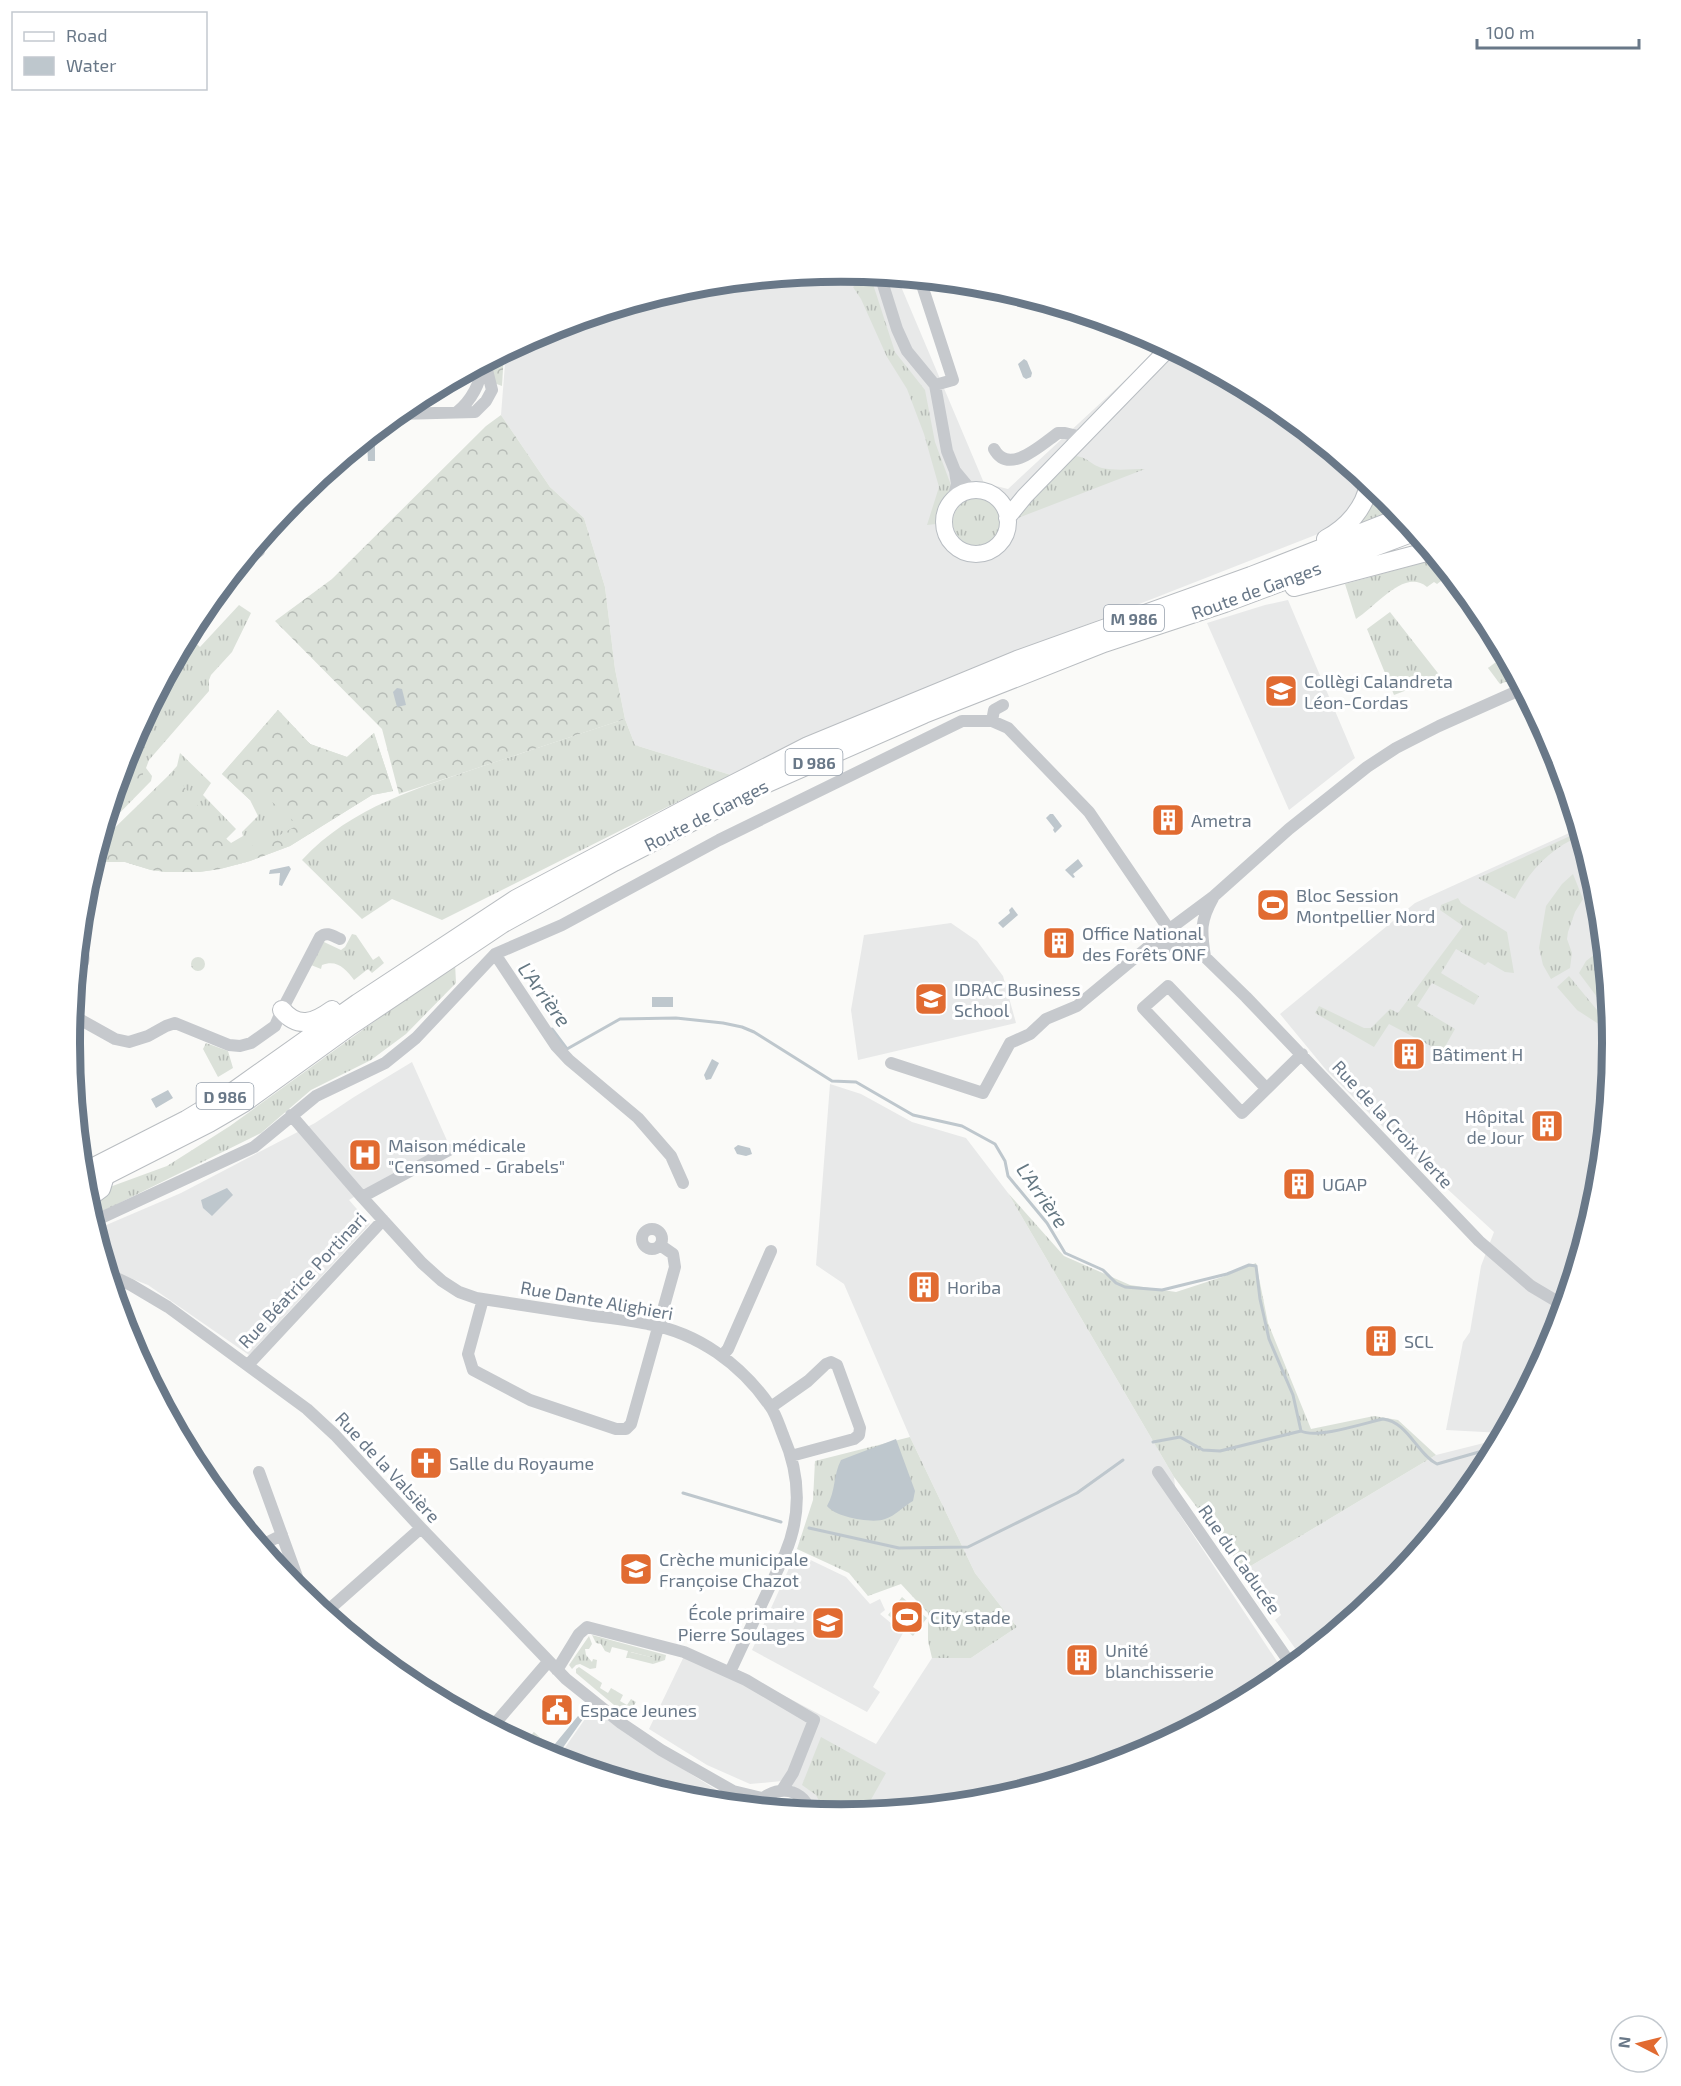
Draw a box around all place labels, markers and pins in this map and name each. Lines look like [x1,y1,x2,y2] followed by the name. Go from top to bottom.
[1304,670,1453,713] place label: Collègi Calandreta Léon-Cordas
[1263,673,1299,709] school or university icon: Collègi Calandreta Léon-Cordas
[1150,802,1186,838] building icon: Ametra
[1191,809,1252,831] place label: Ametra
[1296,884,1435,927] place label: Bloc Session Montpellier Nord
[1255,887,1291,923] sports icon: Bloc Session Montpellier Nord
[1082,922,1206,965] place label: Office National des Forêts ONF
[1041,925,1077,961] building icon: Office National des Forêts ONF
[954,978,1081,1021] place label: IDRAC Business School
[913,981,949,1017] school or university icon: IDRAC Business School
[1391,1036,1427,1072] building icon: Bâtiment H
[1432,1043,1523,1065] place label: Bâtiment H
[1465,1105,1525,1148] place label: Hôpital de Jour
[1529,1108,1565,1144] building icon: Hôpital de Jour
[388,1134,565,1177] place label: Maison médicale "Censomed - Grabels"
[347,1137,383,1173] hospital icon: Maison médicale "Censomed - Grabels"
[1281,1166,1317,1202] building icon: UGAP
[1322,1173,1367,1195] place label: UGAP
[906,1269,942,1305] building icon: Horiba
[947,1276,1001,1298] place label: Horiba
[1363,1323,1399,1359] building icon: SCL
[1404,1330,1434,1352] place label: SCL
[408,1445,444,1481] church icon: Salle du Royaume
[449,1452,594,1474] place label: Salle du Royaume
[659,1548,808,1592] place label: Crèche municipale Françoise Chazot
[618,1551,654,1587] school or university icon: Crèche municipale Françoise Chazot
[889,1599,925,1635] sports icon: City stade
[678,1602,805,1645] place label: École primaire Pierre Soulages
[810,1605,846,1641] school or university icon: École primaire Pierre Soulages
[930,1606,1011,1628] place label: City stade
[1105,1639,1214,1682] place label: Unité blanchisserie
[1064,1642,1100,1678] building icon: Unité blanchisserie
[539,1692,575,1728] public building icon: Espace Jeunes
[580,1699,697,1721] place label: Espace Jeunes

